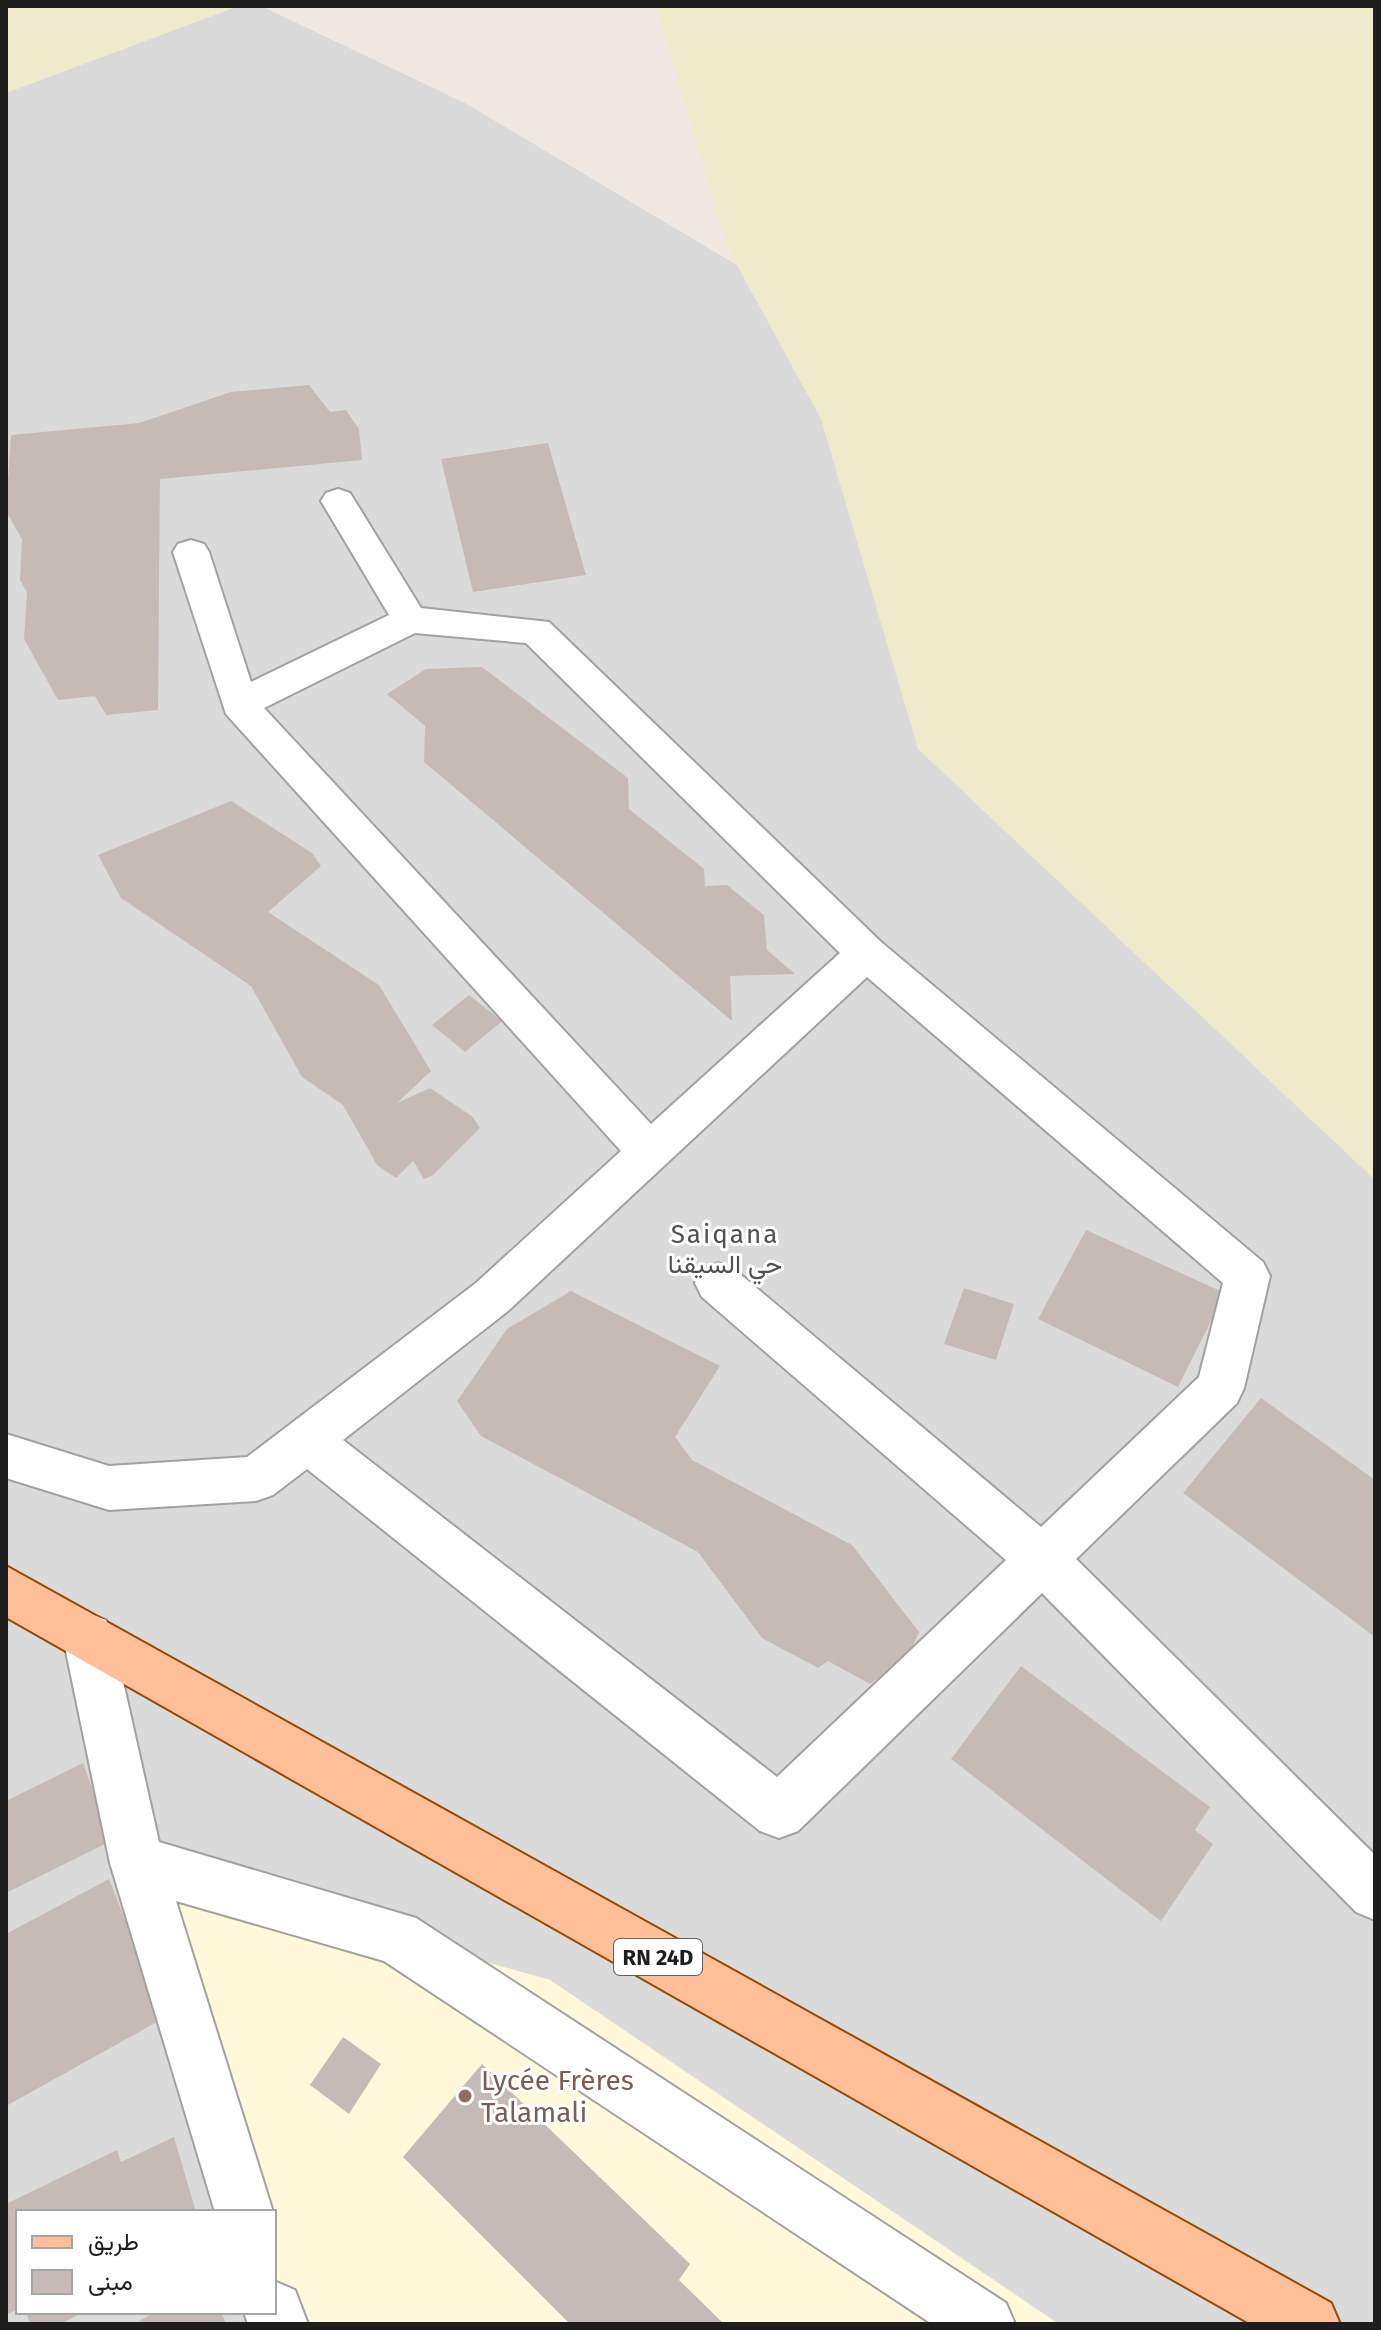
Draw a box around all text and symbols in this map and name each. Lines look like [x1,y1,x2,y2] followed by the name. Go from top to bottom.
[668,1219,782,1285] district label: Saiqana حي السيقنا
[614,1939,702,1975] road number: RN 24D
[481,2064,634,2129] place label: Lycée Frères Talamali
[456,2087,474,2105] marker: Lycée Frères Talamali
[16,2210,276,2314] legend
[88,2228,139,2257] text: طريق
[88,2268,133,2296] text: مبنى

